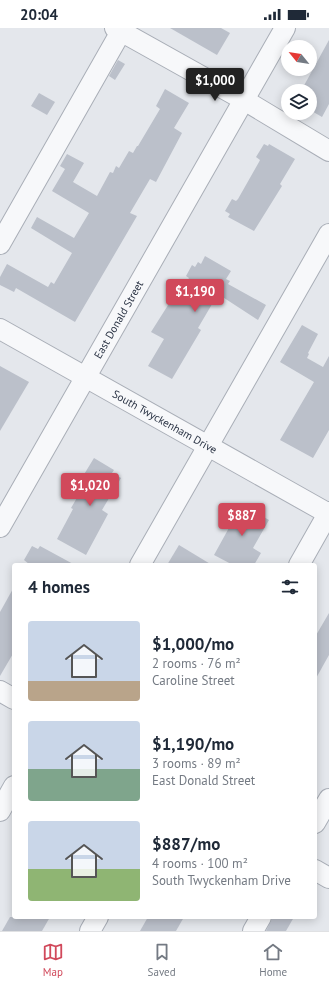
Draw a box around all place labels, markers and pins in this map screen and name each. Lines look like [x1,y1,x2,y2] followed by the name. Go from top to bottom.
[182,68,248,102] pin: $1,000
[162,279,228,313] pin: $1,190
[57,473,123,507] pin: $1,020
[218,503,266,537] pin: $887

